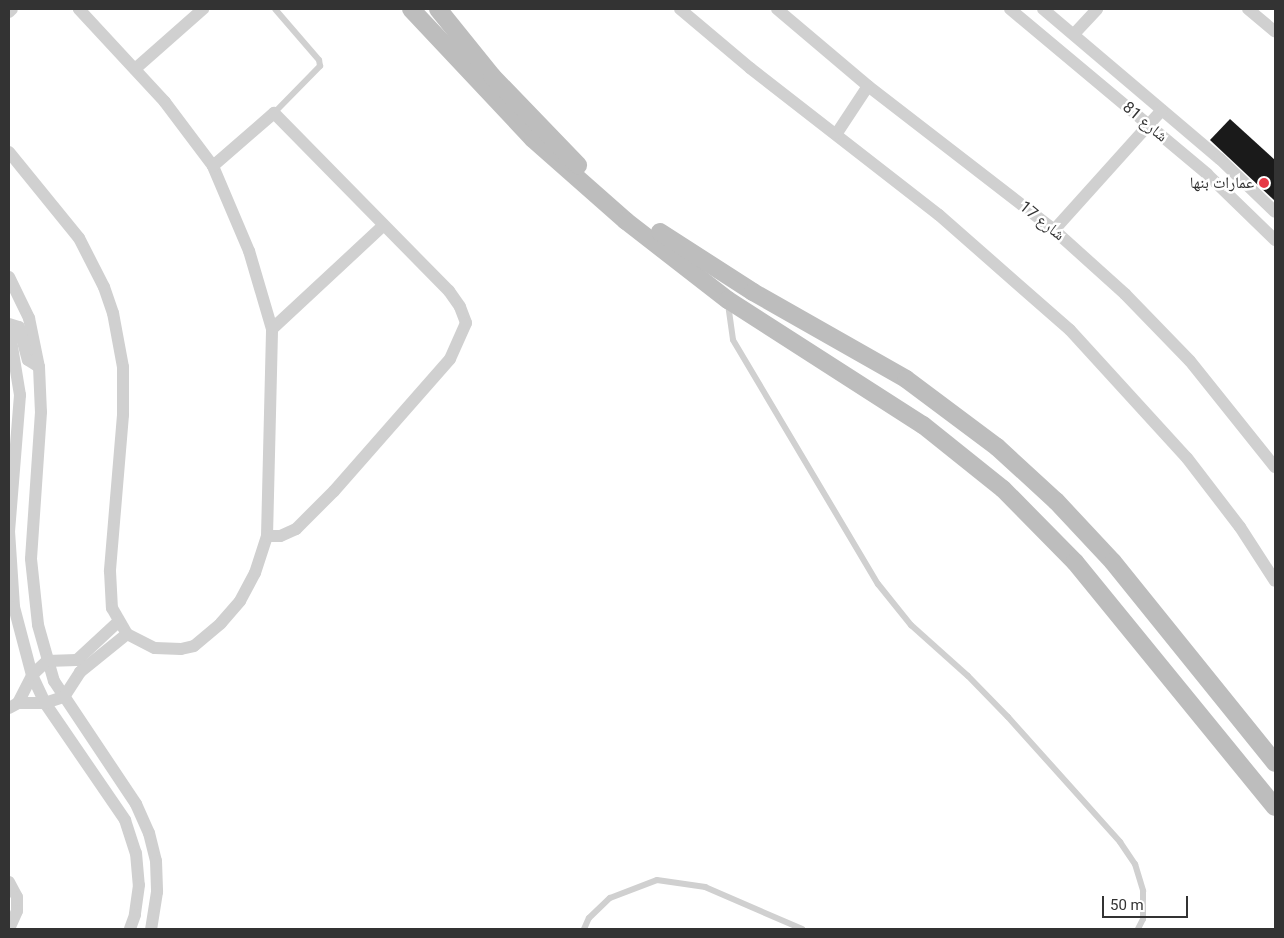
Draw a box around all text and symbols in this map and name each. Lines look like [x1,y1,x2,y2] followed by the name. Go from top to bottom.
[1119,98,1171,146] street label: شارع 81
[1190,173,1254,193] place label: عمارات بنها
[1258,177,1270,189] marker: عمارات بنها
[1016,197,1068,245] street label: شارع 17
[1104,886,1190,918] scale bar
[1110,896,1144,914] text: 50 m

